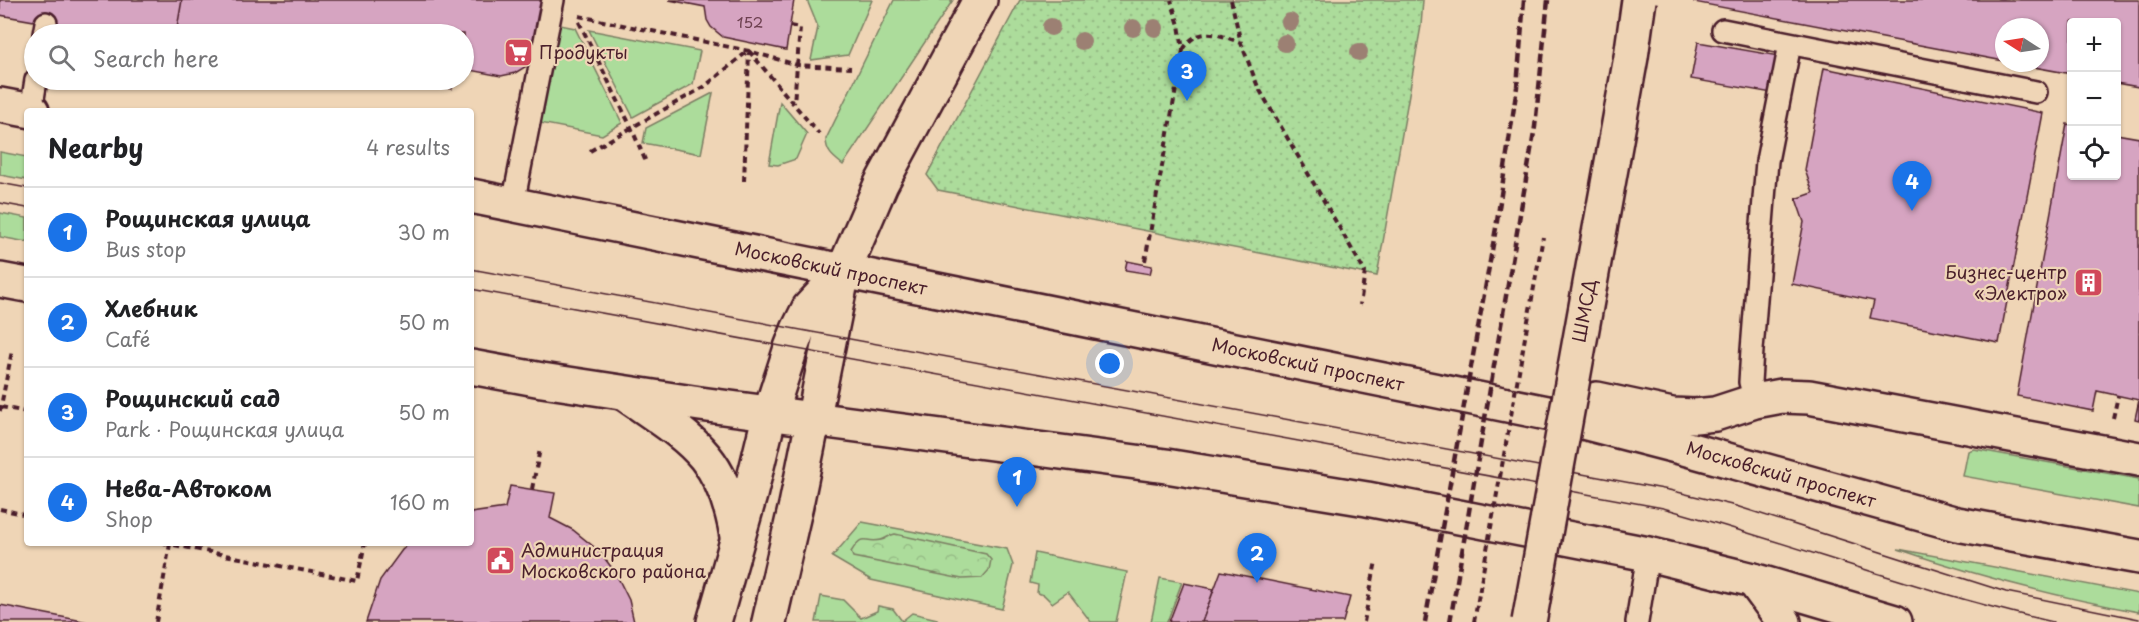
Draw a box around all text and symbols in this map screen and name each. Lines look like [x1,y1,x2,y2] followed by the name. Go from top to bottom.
[737,10,763,33] house number: 152
[1995,18,2049,72] north arrow
[2067,18,2121,180] map controls
[2067,18,2121,72] button: +
[24,24,474,90] search box
[502,37,534,69] supermarket icon: Продукты
[539,38,628,65] place label: Продукты
[45,41,78,74] icon: search
[93,41,219,74] text: Search here
[1168,51,1206,101] pin: 3
[2067,72,2121,126] button: −
[2067,126,2121,180] button: locate
[48,128,143,167] text: Nearby
[366,132,450,162] text: 4 results
[1892,162,1932,211] pin: 4
[105,201,311,234] text: Рощинская улица
[63,217,72,247] text: 1
[397,217,450,247] text: 30 m
[105,234,186,264] text: Bus stop
[733,234,930,301] street label: Московский проспект
[1945,258,2067,306] place label: Бизнес-центр «Электро»
[2072,267,2104,299] building icon: Бизнес-центр «Электро»
[1565,277,1602,345] street label: ШМСД
[105,291,197,324] text: Хлебник
[60,307,75,337] text: 2
[398,307,450,337] text: 50 m
[105,324,150,354] text: Café
[1210,330,1407,397] street label: Московский проспект
[1095,349,1124,378] your location
[105,381,280,414] text: Рощинский сад
[61,397,74,427] text: 3
[398,397,450,427] text: 50 m
[105,414,344,444] text: Park · Рощинская улица
[1683,434,1880,514] street label: Московский проспект
[998,458,1036,507] pin: 1
[105,471,272,504] text: Нева-Автоком
[61,487,74,517] text: 4
[390,487,450,517] text: 160 m
[105,504,153,534] text: Shop
[1238,534,1276,583] pin: 2
[521,536,707,584] place label: Администрация Московского района
[484,545,516,577] public building icon: Администрация Московского района

